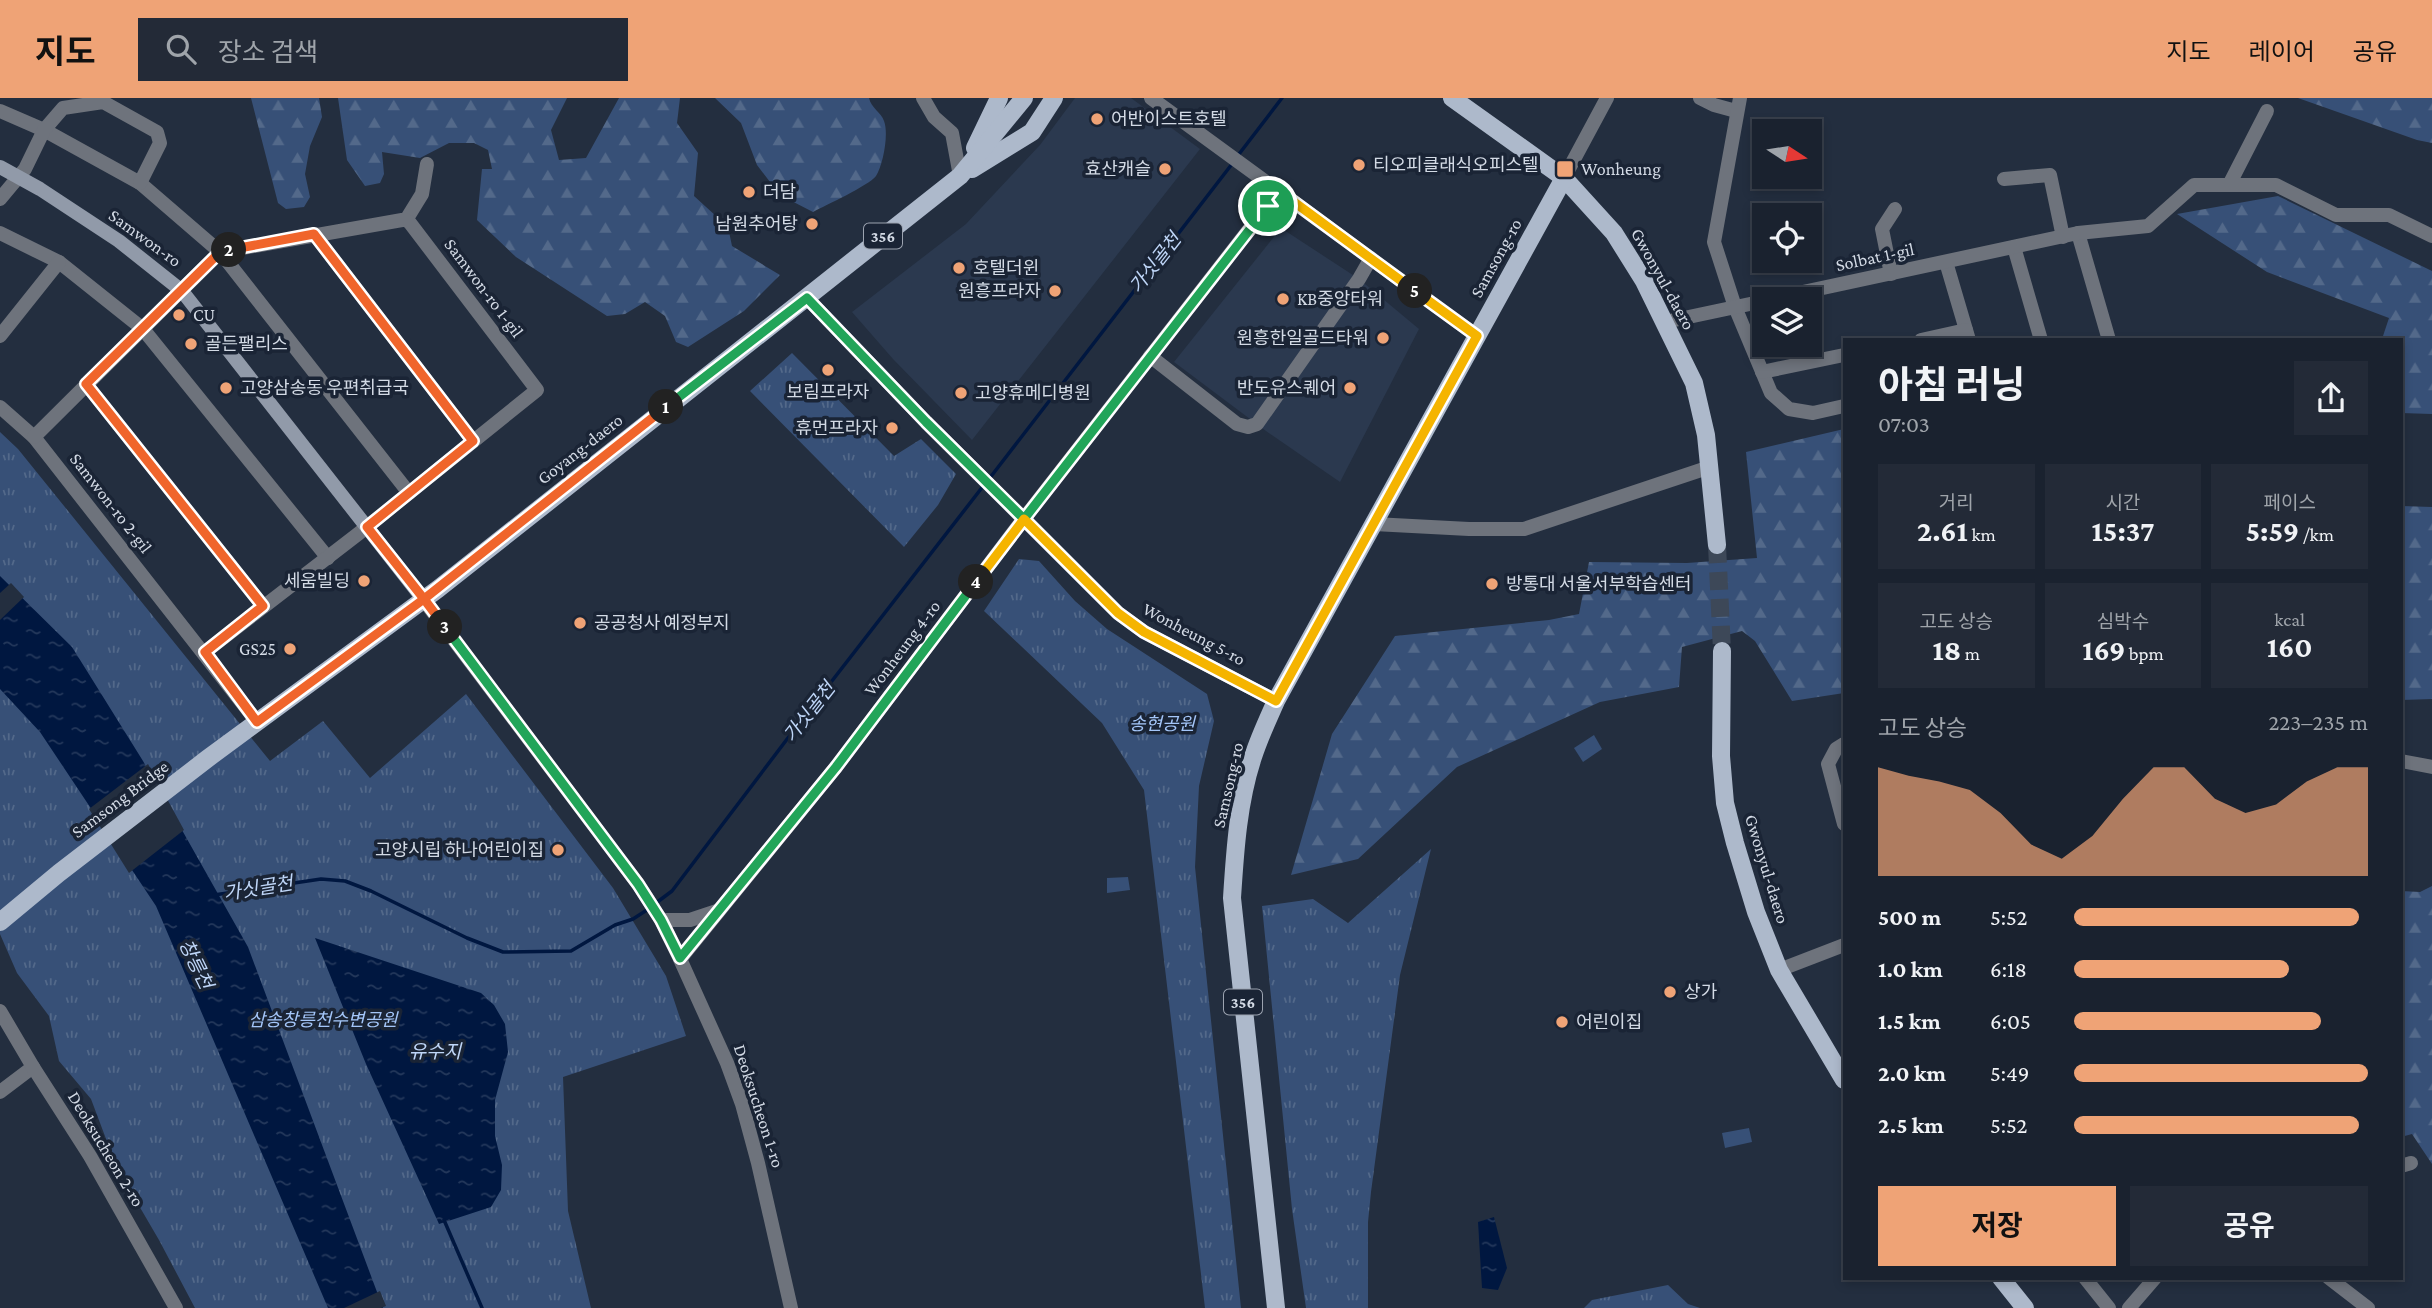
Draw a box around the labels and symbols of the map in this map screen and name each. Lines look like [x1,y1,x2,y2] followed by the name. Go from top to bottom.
[1111,109,1227,129] place label: 어반이스트호텔
[1089,111,1105,127] marker: 어반이스트호텔
[1752,119,1822,189] north arrow
[1373,155,1539,175] place label: 티오피클래식오피스텔
[1351,157,1367,173] marker: 티오피클래식오피스텔
[1085,159,1151,179] place label: 효산캐슬
[1555,159,1575,179] marker: Wonheung
[1581,159,1661,179] place label: Wonheung
[1157,161,1173,177] marker: 효산캐슬
[1238,176,1298,236] pin
[763,182,796,202] place label: 더담
[741,184,757,200] marker: 더담
[105,205,185,271] street label: Samwon-ro
[715,214,798,234] place label: 남원추어탕
[1466,215,1526,301] street label: Samsong-ro
[804,216,820,232] marker: 남원추어탕
[864,224,902,248] road number: 356
[1627,225,1699,333] street label: Gwonyul-daero
[1125,228,1186,297] water label: 가싯골천
[212,232,246,268] pin: 2
[440,235,528,342] street label: Samwon-ro 1-gil
[1834,239,1916,275] street label: Solbat 1-gil
[973,258,1039,278] place label: 호텔더윈
[951,260,967,276] marker: 호텔더윈
[1398,274,1432,308] pin: 5
[958,281,1041,301] place label: 원흥프라자
[1047,283,1063,299] marker: 원흥프라자
[1297,289,1383,309] place label: KB중앙타워
[1275,291,1291,307] marker: KB중앙타워
[193,305,215,325] place label: CU
[171,307,187,323] marker: CU
[1237,328,1369,348] place label: 원흥한일골드타워
[1375,330,1391,346] marker: 원흥한일골드타워
[205,334,288,354] place label: 골든팰리스
[183,336,199,352] marker: 골든팰리스
[820,362,836,378] marker: 보림프라자
[240,378,409,398] place label: 고양삼송동 우편취급국
[1237,378,1336,398] place label: 반도유스퀘어
[218,380,234,396] marker: 고양삼송동 우편취급국
[1342,380,1358,396] marker: 반도유스퀘어
[787,382,870,402] place label: 보림프라자
[975,383,1091,403] place label: 고양휴메디병원
[953,385,969,401] marker: 고양휴메디병원
[648,390,684,424] pin: 1
[533,410,627,488] street label: Goyang-daero
[795,418,878,438] place label: 휴먼프라자
[884,420,900,436] marker: 휴먼프라자
[66,449,156,557] street label: Samwon-ro 2-gil
[958,564,993,600] pin: 4
[284,571,350,591] place label: 세움빌딩
[356,573,372,589] marker: 세움빌딩
[1506,574,1692,594] place label: 방통대 서울서부학습센터
[1484,576,1500,592] marker: 방통대 서울서부학습센터
[860,596,944,700] street label: Wonheung 4-ro
[1139,599,1249,669] street label: Wonheung 5-ro
[428,610,462,644] pin: 3
[594,613,730,633] place label: 공공청사 예정부지
[572,615,588,631] marker: 공공청사 예정부지
[239,639,276,659] place label: GS25
[282,641,298,657] marker: GS25
[779,677,840,746] water label: 가싯골천
[1129,714,1197,734] park label: 송현공원
[1208,740,1248,830] street label: Samsong-ro
[68,756,172,842] street label: Samsong Bridge
[1741,812,1793,926] street label: Gwonyul-daero
[375,840,544,860] place label: 고양시립 하나어린이집
[550,842,566,858] marker: 고양시립 하나어린이집
[222,872,296,904] water label: 가싯골천
[175,936,218,994] water label: 창릉천
[1684,982,1718,1002] place label: 상가
[1662,984,1678,1000] marker: 상가
[1224,989,1262,1014] road number: 356
[248,1010,399,1030] park label: 삼송창릉천수변공원
[1576,1012,1642,1032] place label: 어린이집
[1554,1014,1570,1030] marker: 어린이집
[409,1041,463,1062] water label: 유수지
[730,1042,788,1170] street label: Deoksucheon 1-ro
[64,1088,148,1210] street label: Deoksucheon 2-ro

